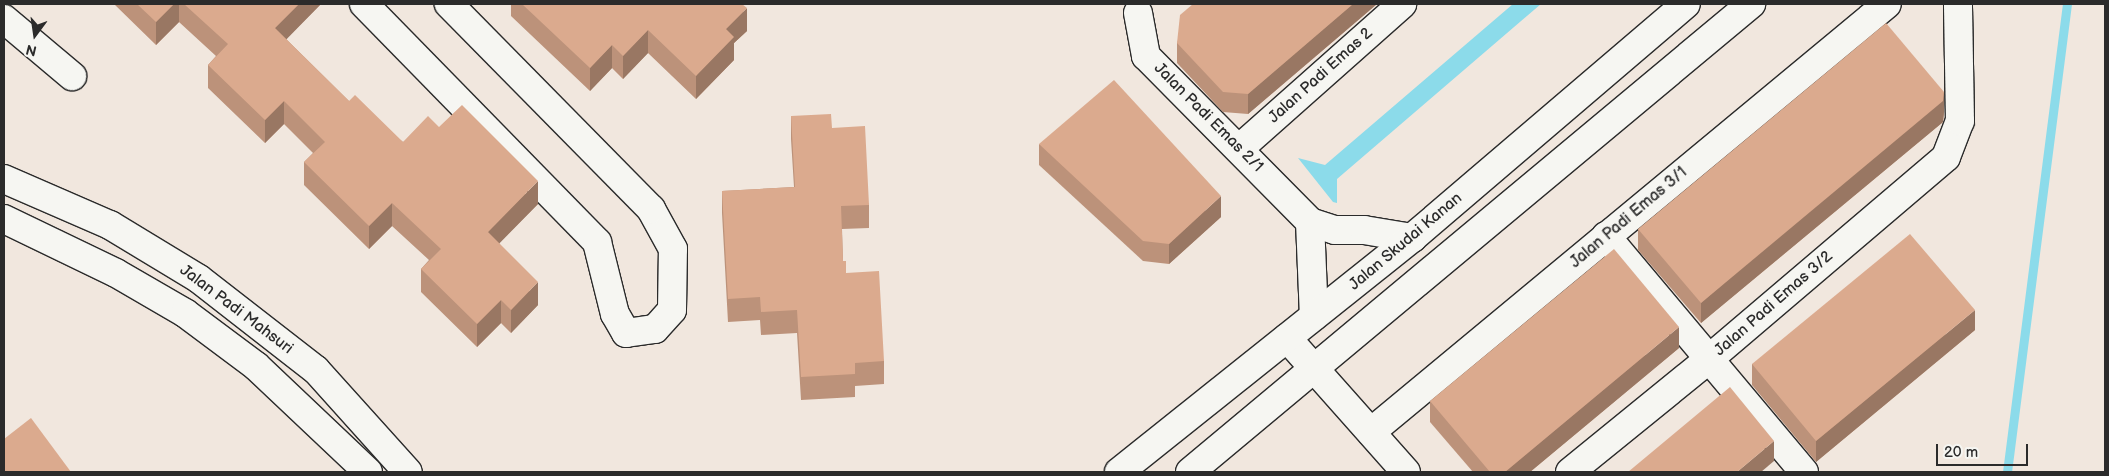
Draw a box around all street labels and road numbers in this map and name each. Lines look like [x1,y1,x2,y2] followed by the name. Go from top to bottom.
[1265,24,1377,128] street label: Jalan Padi Emas 2
[1149,59,1267,177] street label: Jalan Padi Emas 2/1
[1567,163,1691,273] street label: Jalan Padi Emas 3/1
[1345,189,1467,295] street label: Jalan Skudai Kanan
[1711,247,1837,361] street label: Jalan Padi Emas 3/2
[176,261,296,359] street label: Jalan Padi Mahsuri

